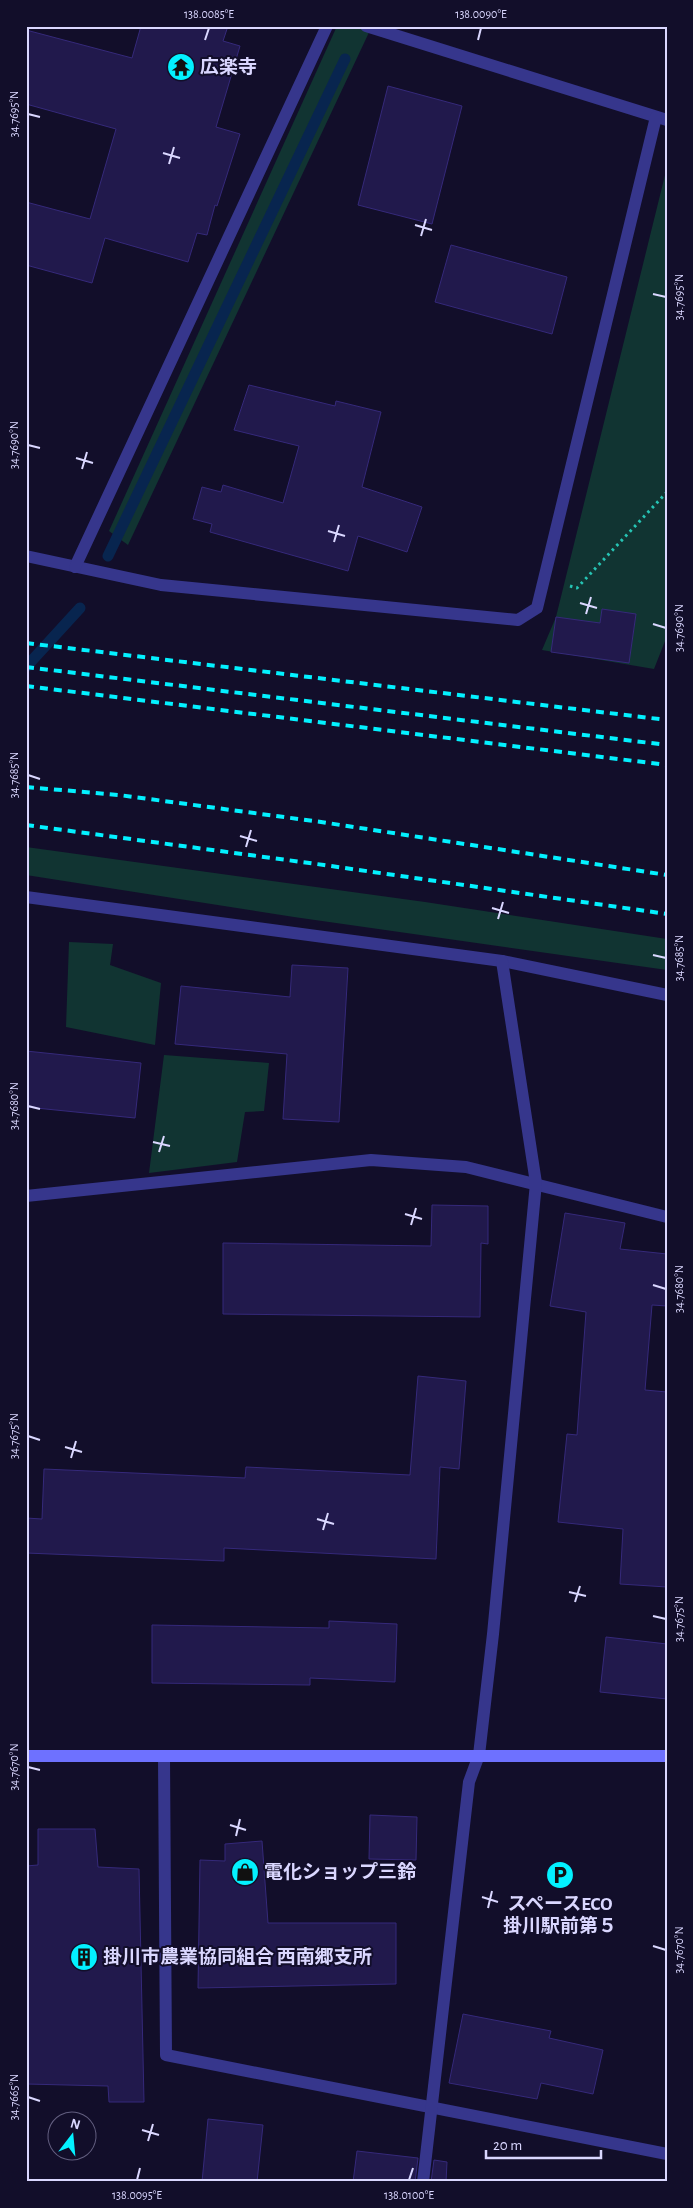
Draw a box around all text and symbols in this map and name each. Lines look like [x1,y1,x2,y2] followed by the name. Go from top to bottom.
[184,8,234,20] text: 138.0085°E
[455,8,507,20] text: 138.0090°E
[166,52,196,82] temple icon: 広楽寺
[200,57,257,77] place label: 広楽寺
[8,91,20,137] text: 34.7695°N
[673,274,685,320] text: 34.7695°N
[8,421,20,469] text: 34.7690°N
[673,604,685,652] text: 34.7690°N
[8,752,20,798] text: 34.7685°N
[673,935,685,981] text: 34.7685°N
[8,1082,20,1130] text: 34.7680°N
[673,1265,685,1313] text: 34.7680°N
[8,1413,20,1459] text: 34.7675°N
[673,1596,685,1642] text: 34.7675°N
[8,1743,20,1791] text: 34.7670°N
[230,1857,260,1887] shop icon: 電化ショップ三鈴
[545,1860,575,1890] parking icon: スペースECO 掛川駅前第５
[264,1862,417,1882] place label: 電化ショップ三鈴
[503,1895,617,1936] place label: スペースECO 掛川駅前第５
[673,1926,685,1974] text: 34.7670°N
[69,1942,99,1972] building icon: 掛川市農業協同組合 西南郷支所
[103,1946,372,1967] place label: 掛川市農業協同組合 西南郷支所
[8,2074,20,2120] text: 34.7665°N
[48,2110,98,2160] north arrow
[69,2116,82,2133] text: N
[486,2128,600,2160] scale bar
[493,2138,522,2153] text: 20 m
[112,2189,162,2201] text: 138.0095°E
[384,2189,434,2201] text: 138.0100°E

